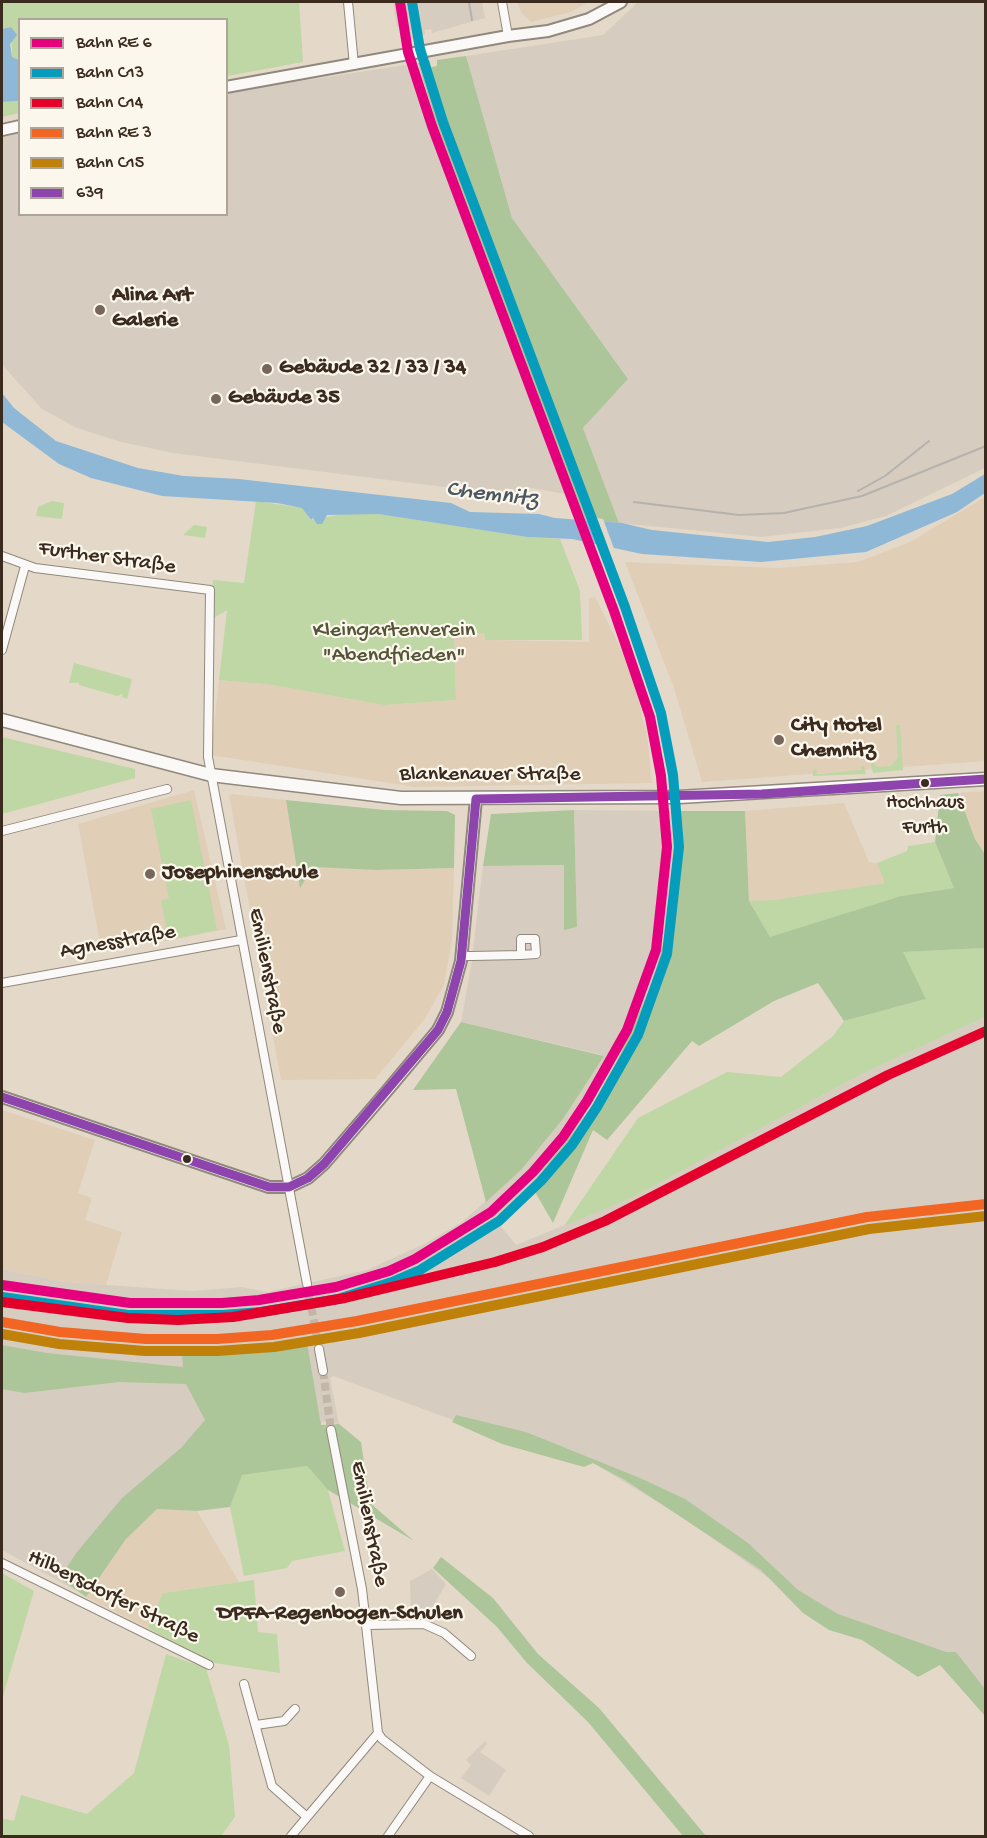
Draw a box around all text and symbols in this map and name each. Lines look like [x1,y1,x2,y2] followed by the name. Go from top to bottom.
[18,18,228,216] legend
[76,33,152,54] text: Bahn RE 6
[76,63,144,84] text: Bahn C13
[76,93,143,114] text: Bahn C14
[76,123,152,144] text: Bahn RE 3
[76,153,144,174] text: Bahn C15
[76,183,103,204] text: 639
[112,284,192,336] place label: Alina Art Galerie
[93,303,107,317] marker: Alina Art Galerie
[279,356,466,382] place label: Gebäude 32 / 33 / 34
[260,362,274,376] marker: Gebäude 32 / 33 / 34
[228,386,340,412] place label: Gebäude 35
[209,392,223,406] marker: Gebäude 35
[444,476,540,516] water label: Chemnitz
[37,536,177,582] street label: Further Straße
[313,619,475,670] park label: Kleingartenverein "Abendfrieden"
[791,714,882,766] place label: City Hotel Chemnitz
[772,733,786,747] marker: City Hotel Chemnitz
[399,763,581,789] street label: Blankenauer Straße
[919,777,931,789] marker: Hochhaus Furth
[886,792,964,839] place label: Hochhaus Furth
[162,861,318,887] place label: Josephinenschule
[143,867,157,881] marker: Josephinenschule
[241,906,291,1036] street label: Emilienstraße
[58,920,178,966] street label: Agnesstraße
[181,1153,193,1165] unlabelled marker
[343,1459,393,1589] street label: Emilienstraße
[23,1545,203,1651] street label: Hilbersdorfer Straße
[333,1585,347,1599] marker: DPFA-Regenbogen-Schulen
[217,1602,463,1628] place label: DPFA-Regenbogen-Schulen

